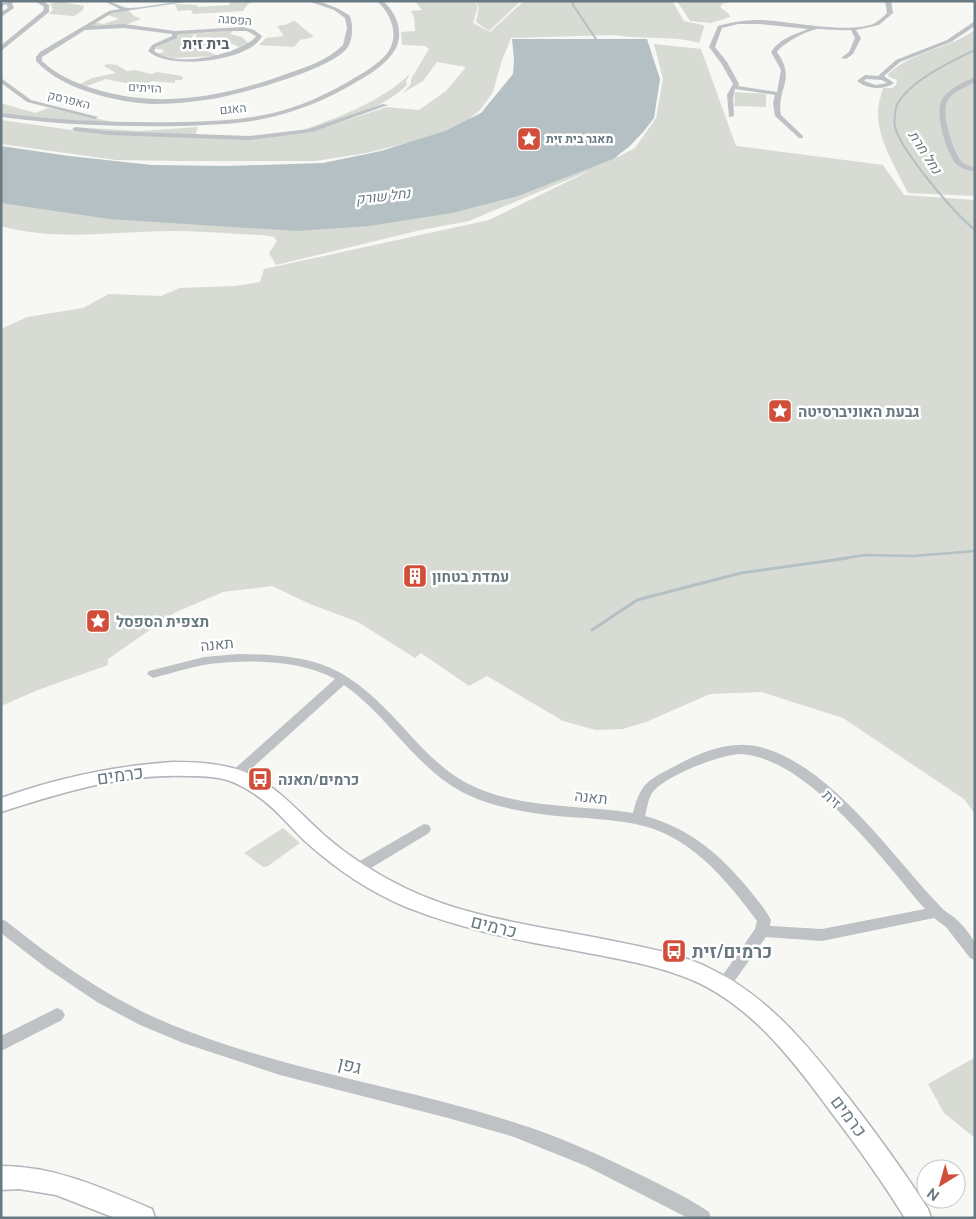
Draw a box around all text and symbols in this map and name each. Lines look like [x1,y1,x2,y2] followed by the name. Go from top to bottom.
[218,12,252,28] street label: הפסגה
[183,35,229,52] district label: בית זית
[128,80,162,96] street label: הזיתים
[46,88,92,112] street label: האפרסק
[219,101,247,117] street label: האגם
[516,126,542,152] place icon: מאגר בית זית
[905,127,945,177] water label: נחל חרת
[546,132,613,146] place label: מאגר בית זית
[355,185,412,207] water label: נחל שורק
[767,398,793,424] place icon: גבעת האוניברסיטה
[798,403,919,420] place label: גבעת האוניברסיטה
[402,563,428,589] building icon: עמדת בטחון
[432,568,509,585] place label: עמדת בטחון
[85,608,111,634] place icon: תצפית הספסל
[116,613,209,630] place label: תצפית הספסל
[200,634,234,654] street label: תאנה
[95,761,145,789] street label: כרמים
[247,766,273,792] bus stop icon: כרמים/תאנה
[278,771,359,788] place label: כרמים/תאנה
[819,786,845,812] street label: זית
[574,787,608,807] street label: תאנה
[469,910,519,942] street label: כרמים
[661,938,687,964] bus stop icon: כרמים/זית
[692,941,772,962] place label: כרמים/זית
[336,1052,364,1078] street label: גפן
[827,1091,871,1141] street label: כרמים
[916,1159,966,1209] north arrow
[924,1185,942,1204] text: N

